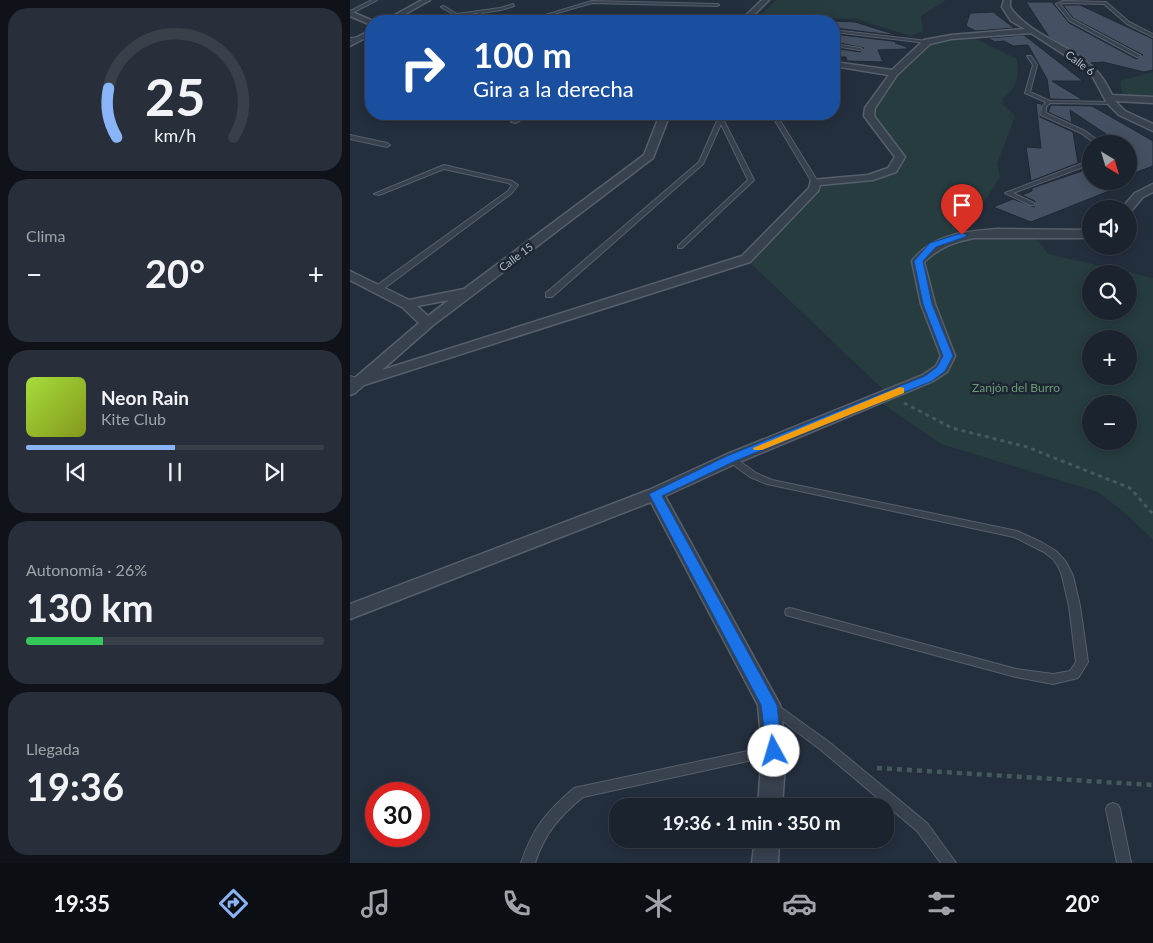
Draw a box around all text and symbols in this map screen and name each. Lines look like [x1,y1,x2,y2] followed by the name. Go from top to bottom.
[473,33,572,75] text: 100 m
[390,35,455,100] icon: right
[1063,47,1097,78] street label: Calle 6
[145,65,205,127] text: 25
[473,75,634,102] text: Gira a la derecha
[154,124,196,146] text: km/h
[1082,135,1138,190] north arrow
[1082,135,1137,450] map controls
[941,184,983,235] pin
[948,191,976,219] icon: arrive
[1082,200,1137,255] button: sound
[26,226,65,245] text: Clima
[496,240,535,274] street label: Calle 15
[145,250,205,296] text: 20°
[26,257,42,291] text: −
[308,257,324,291] text: +
[1082,265,1137,320] button: search
[1082,330,1137,385] button: +
[972,380,1060,395] park label: Zanjón del Burro
[101,386,189,409] text: Neon Rain
[1082,395,1137,450] button: −
[101,409,166,428] text: Kite Club
[62,458,90,486] icon: previous
[161,458,189,486] icon: pause
[260,458,288,486] icon: next
[26,560,147,579] text: Autonomía · 26%
[26,584,154,630] text: 130 km
[747,724,799,776] position arrow
[26,739,80,758] text: Llegada
[26,763,124,809] text: 19:36
[365,782,430,847] speed limit sign: 30
[662,811,841,834] text: 19:36 · 1 min · 350 m
[216,886,251,921] icon: directions
[358,886,393,921] icon: music
[499,886,534,921] icon: phone
[641,886,676,921] icon: climate
[782,886,817,921] icon: car
[924,886,959,921] icon: filters
[53,890,110,917] text: 19:35
[1065,890,1100,917] text: 20°

